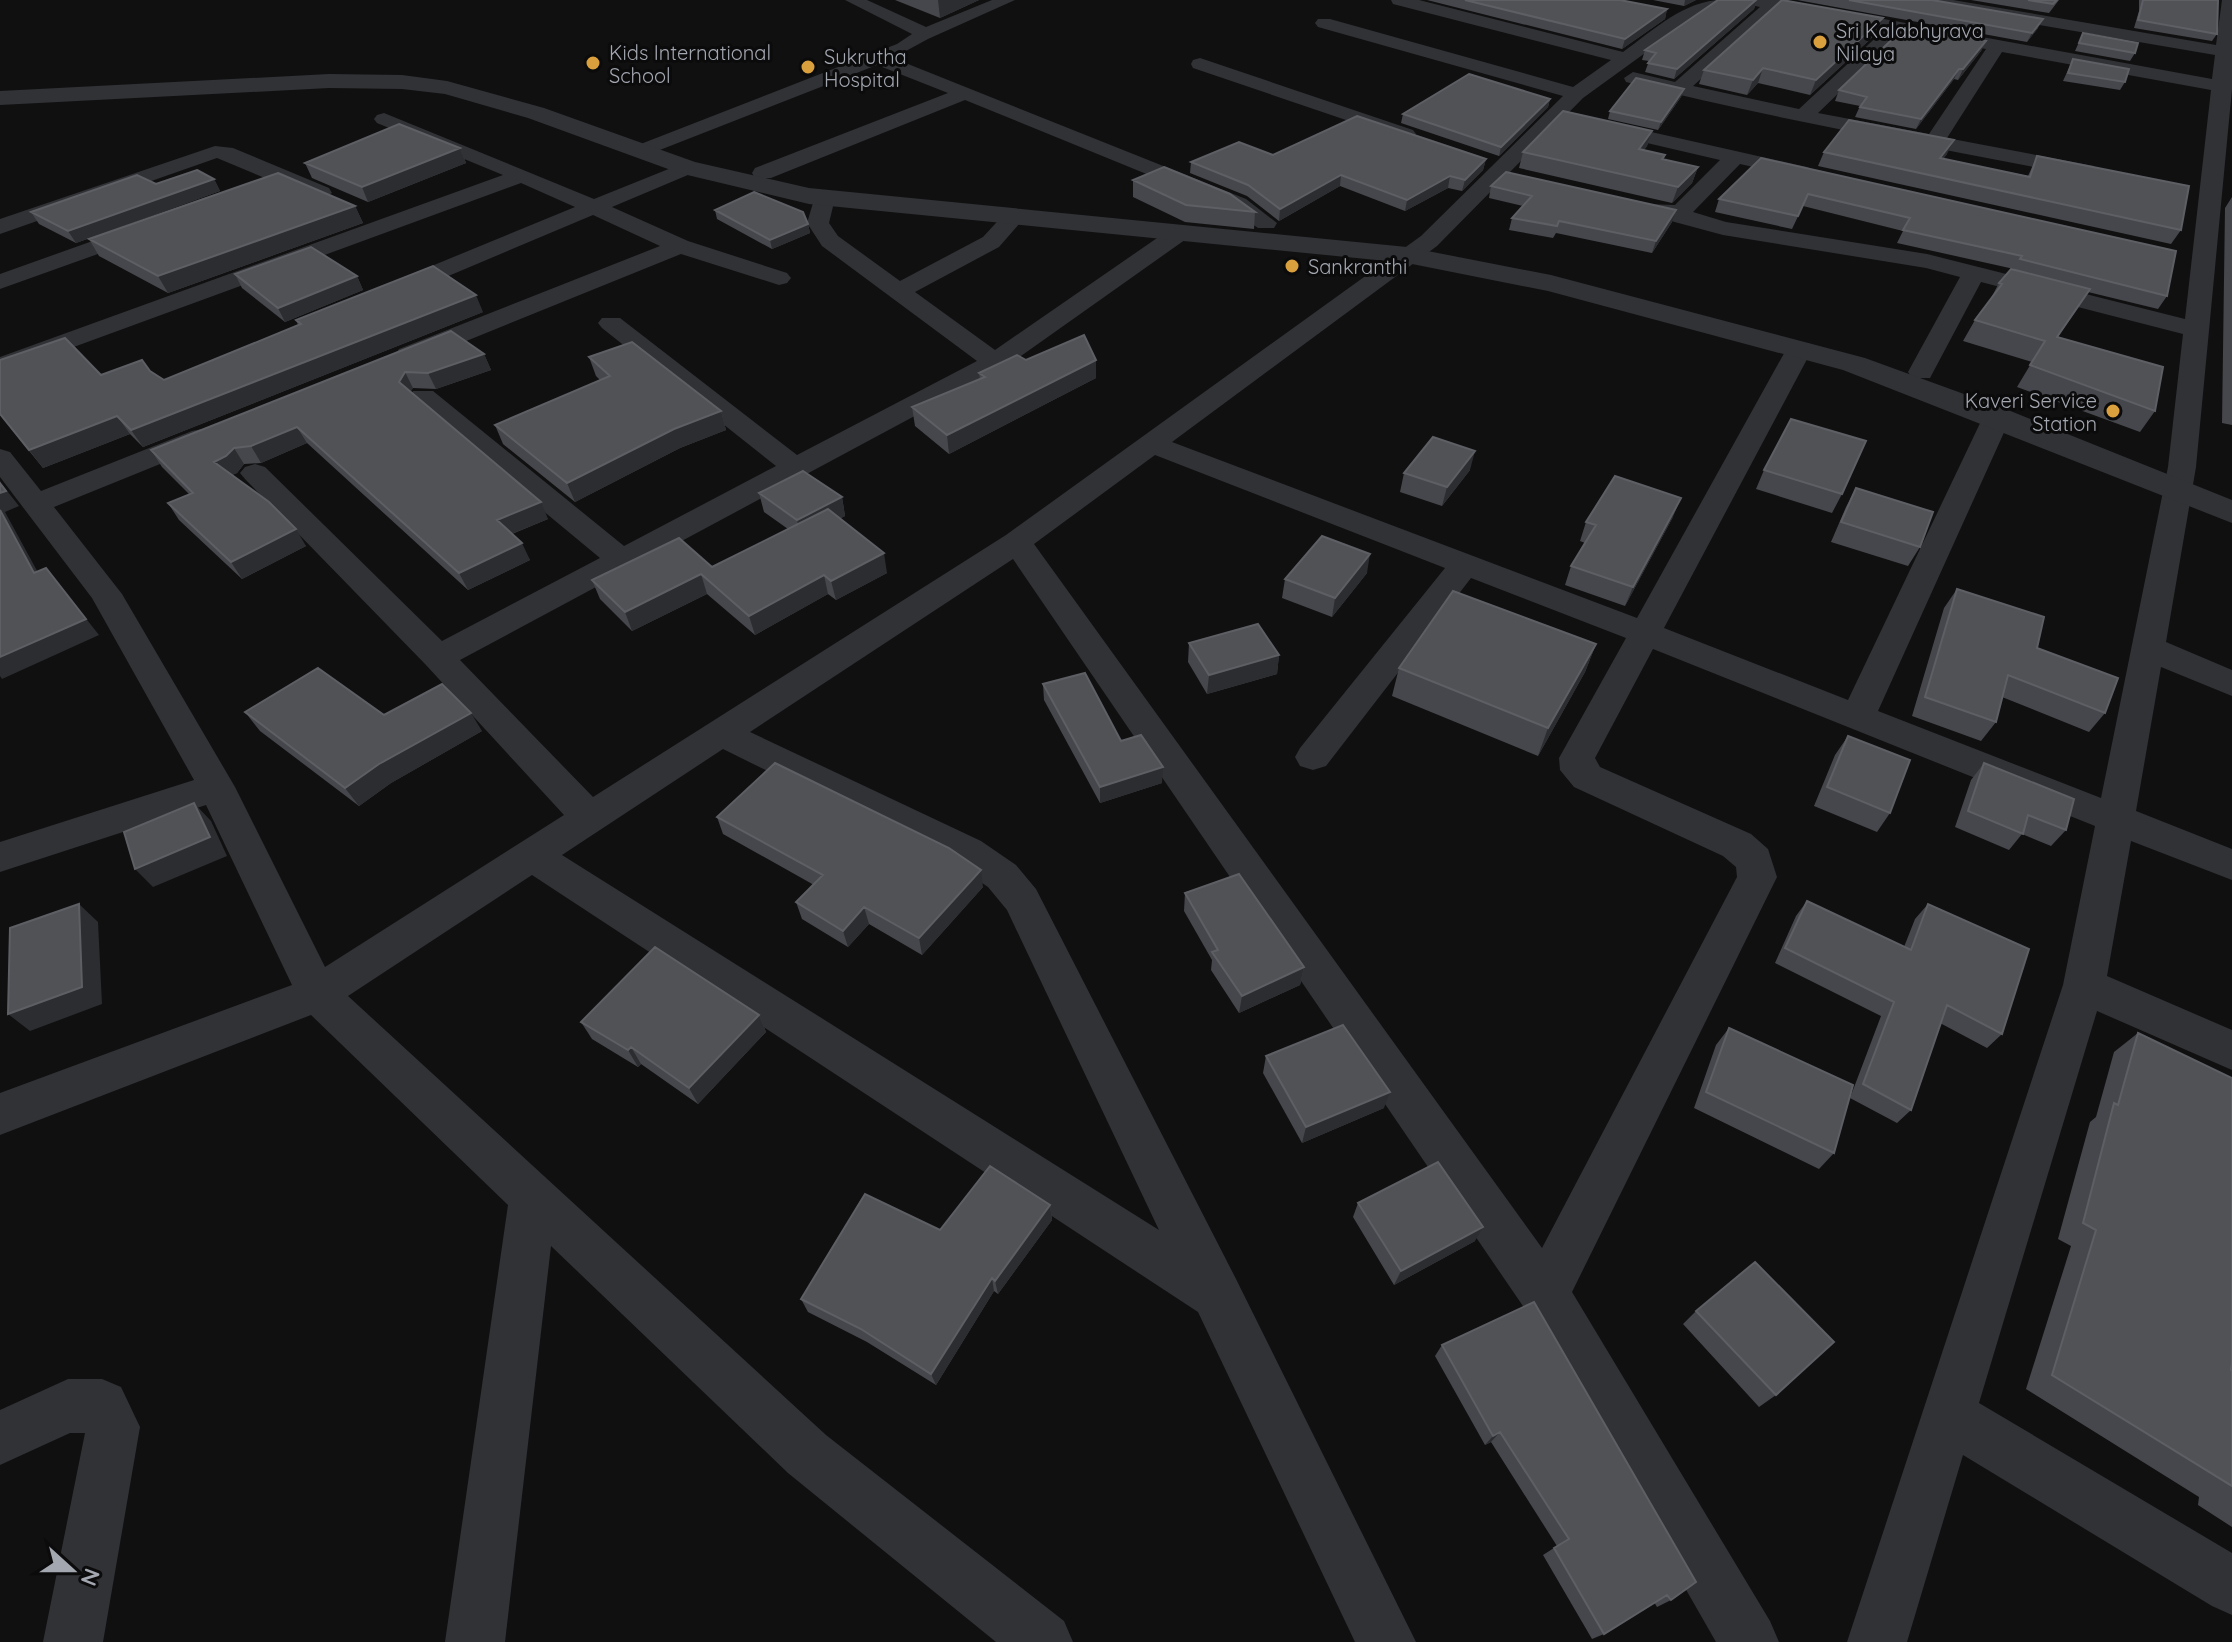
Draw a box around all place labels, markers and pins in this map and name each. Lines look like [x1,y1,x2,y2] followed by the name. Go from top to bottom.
[1836,18,1984,66] place label: Sri Kalabhyrava Nilaya
[1811,33,1829,51] marker: Sri Kalabhyrava Nilaya
[609,40,771,88] place label: Kids International School
[824,44,907,92] place label: Sukrutha Hospital
[584,54,602,72] marker: Kids International School
[799,58,817,76] marker: Sukrutha Hospital
[1308,254,1407,279] place label: Sankranthi
[1283,257,1301,275] marker: Sankranthi
[1965,388,2097,436] place label: Kaveri Service Station
[2104,402,2122,420] marker: Kaveri Service Station

